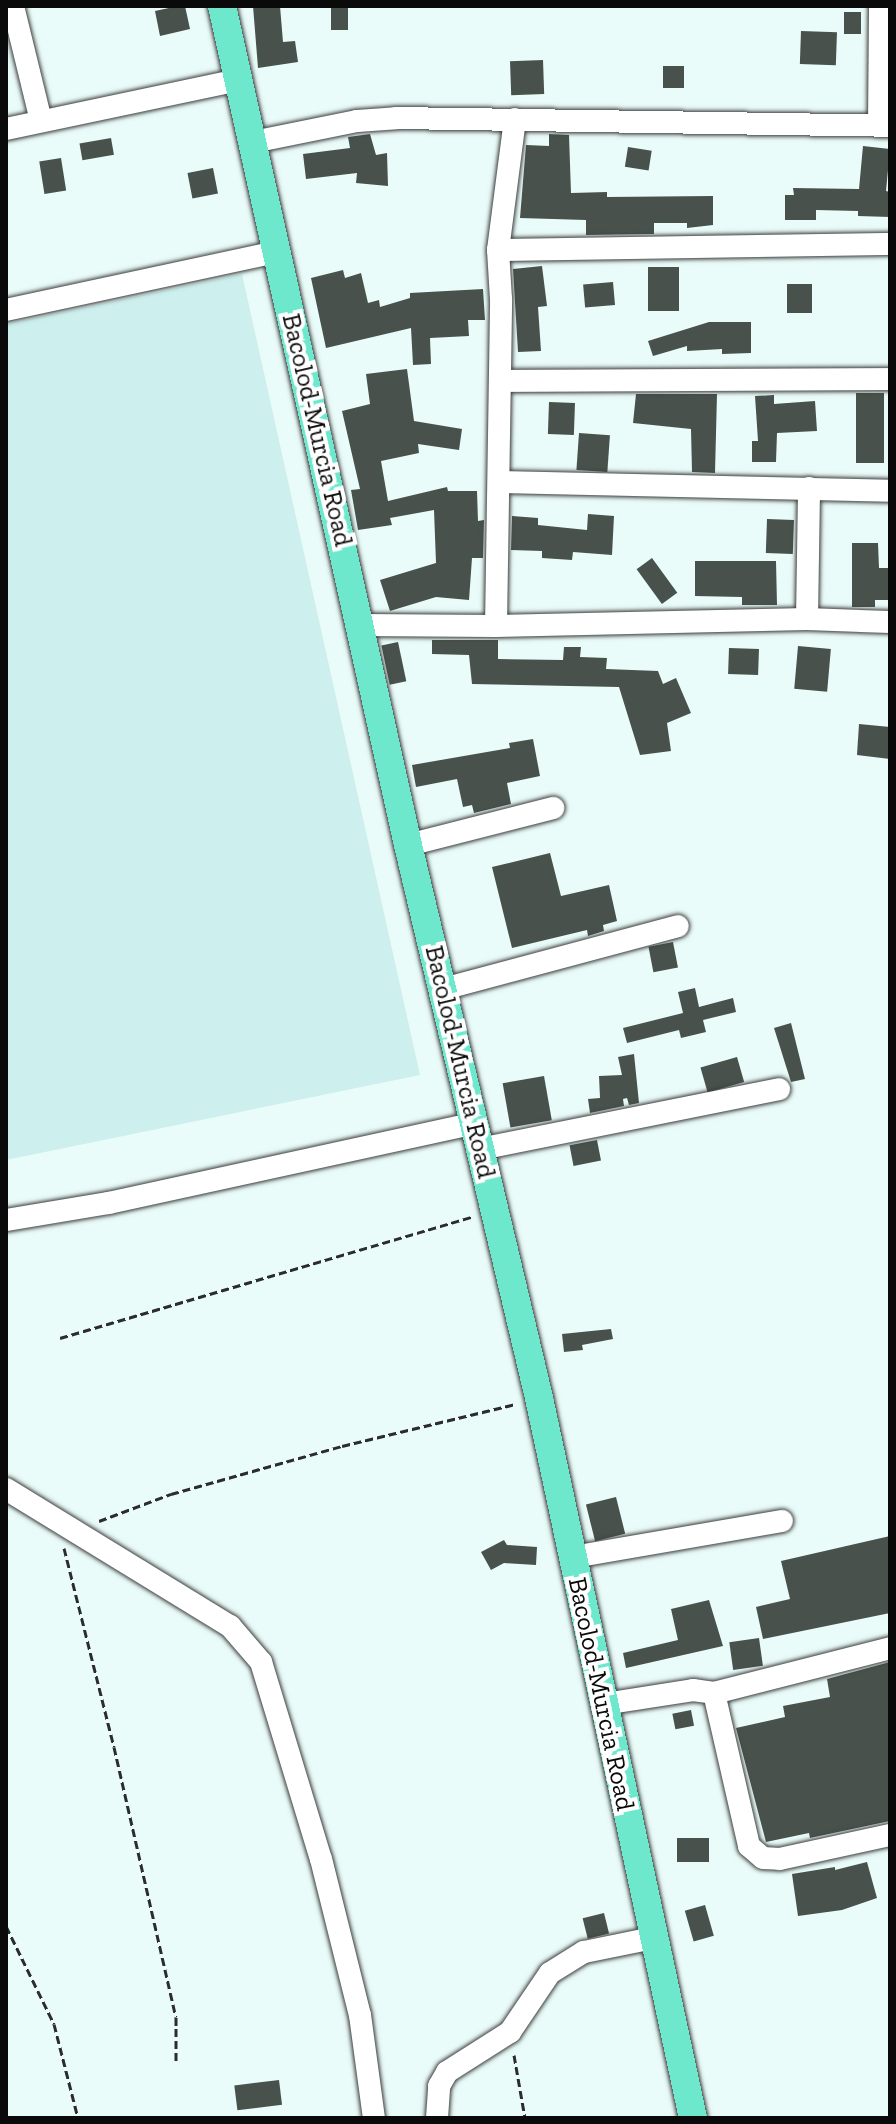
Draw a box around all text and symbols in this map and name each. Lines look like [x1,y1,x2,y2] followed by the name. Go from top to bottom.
[275,311,359,549] street label: Bacolod-Murcia Road
[418,943,502,1181] street label: Bacolod-Murcia Road
[561,1574,641,1814] street label: Bacolod-Murcia Road

